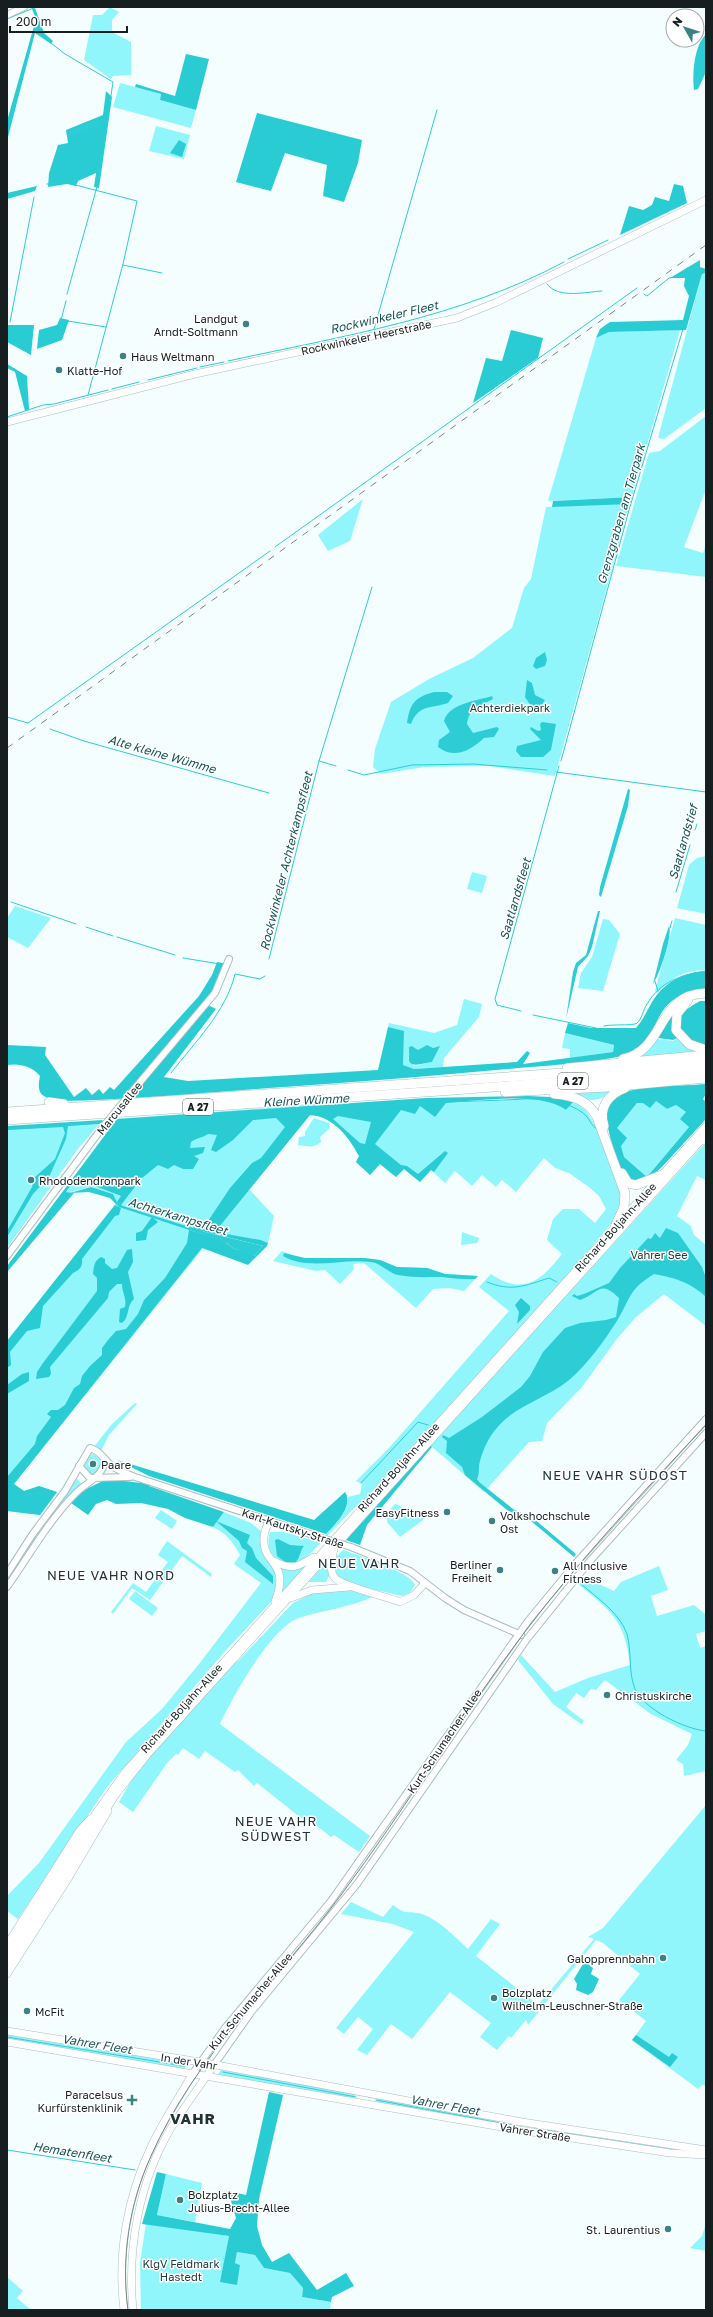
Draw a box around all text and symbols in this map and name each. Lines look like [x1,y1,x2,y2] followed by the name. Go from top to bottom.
[10,8,127,34] scale bar
[665,8,705,48] north arrow
[16,14,51,29] text: 200 m
[669,14,685,29] text: N
[329,297,441,337] water label: Rockwinkeler Fleet
[154,312,238,338] place label: Landgut Arndt-Soltmann
[300,317,432,357] street label: Rockwinkeler Heerstraße
[241,319,251,329] marker: Landgut Arndt-Soltmann
[131,350,215,363] place label: Haus Weltmann
[118,351,128,361] marker: Haus Weltmann
[67,364,122,377] place label: Klatte-Hof
[54,365,64,375] marker: Klatte-Hof
[594,441,649,586] water label: Grenzgraben am Tierpark
[470,701,550,714] park label: Achterdiekpark
[107,732,218,777] water label: Alte kleine Wümme
[257,769,316,952] water label: Rockwinkeler Achterkampsfleet
[665,800,702,881] water label: Saatlandstief
[496,855,534,942] water label: Saatlandsfleet
[558,1073,588,1089] road number: A 27
[94,1079,144,1137] street label: Marcusallee
[263,1090,350,1110] water label: Kleine Wümme
[183,1099,213,1115] road number: A 27
[39,1174,141,1187] place label: Rhododendronpark
[26,1175,36,1185] marker: Rhododendronpark
[571,1180,659,1274] street label: Richard-Boljahn-Allee
[127,1194,230,1239] water label: Achterkampsfleet
[630,1248,688,1261] park label: Vahrer See
[354,1420,442,1514] street label: Richard-Boljahn-Allee
[101,1458,131,1471] place label: Paare
[88,1459,98,1469] marker: Paare
[542,1467,688,1483] district label: NEUE VAHR SÜDOST
[240,1505,346,1551] street label: Karl-Kautsky-Straße
[375,1506,439,1519] place label: EasyFitness
[442,1507,452,1517] marker: EasyFitness
[500,1509,590,1535] place label: Volkshochschule Ost
[487,1516,497,1526] marker: Volkshochschule Ost
[318,1555,400,1571] district label: NEUE VAHR
[450,1558,493,1584] place label: Berliner Freiheit
[563,1559,627,1585] place label: All Inclusive Fitness
[495,1565,505,1575] marker: Berliner Freiheit
[550,1566,560,1576] marker: All Inclusive Fitness
[47,1567,175,1583] district label: NEUE VAHR NORD
[137,1661,225,1755] street label: Richard-Boljahn-Allee
[404,1686,484,1796] street label: Kurt-Schumacher-Allee
[615,1689,692,1702] place label: Christuskirche
[602,1690,612,1700] marker: Christuskirche
[235,1813,317,1844] district label: NEUE VAHR SÜDWEST
[205,1950,295,2052] street label: Kurt-Schumacher-Allee
[567,1952,655,1965] place label: Galopprennbahn
[658,1953,668,1963] marker: Galopprennbahn
[502,1986,643,2012] place label: Bolzplatz Wilhelm-Leuschner-Straße
[489,1993,499,2003] marker: Bolzplatz Wilhelm-Leuschner-Straße
[35,2005,64,2018] place label: McFit
[22,2006,32,2016] marker: McFit
[61,2031,134,2057] water label: Vahrer Fleet
[160,2050,219,2072] street label: In der Vahr
[38,2088,123,2114] place label: Paracelsus Kurfürstenklinik
[409,2092,482,2119] water label: Vahrer Fleet
[126,2094,138,2106] marker: Paracelsus Kurfürstenklinik
[170,2109,216,2127] district label: VAHR
[499,2120,571,2144] street label: Vahrer Straße
[32,2138,114,2166] water label: Hematenfleet
[188,2188,290,2214] place label: Bolzplatz Julius-Brecht-Allee
[175,2195,185,2205] marker: Bolzplatz Julius-Brecht-Allee
[586,2223,660,2236] place label: St. Laurentius
[663,2224,673,2234] marker: St. Laurentius
[142,2257,220,2283] park label: KlgV Feldmark Hastedt

